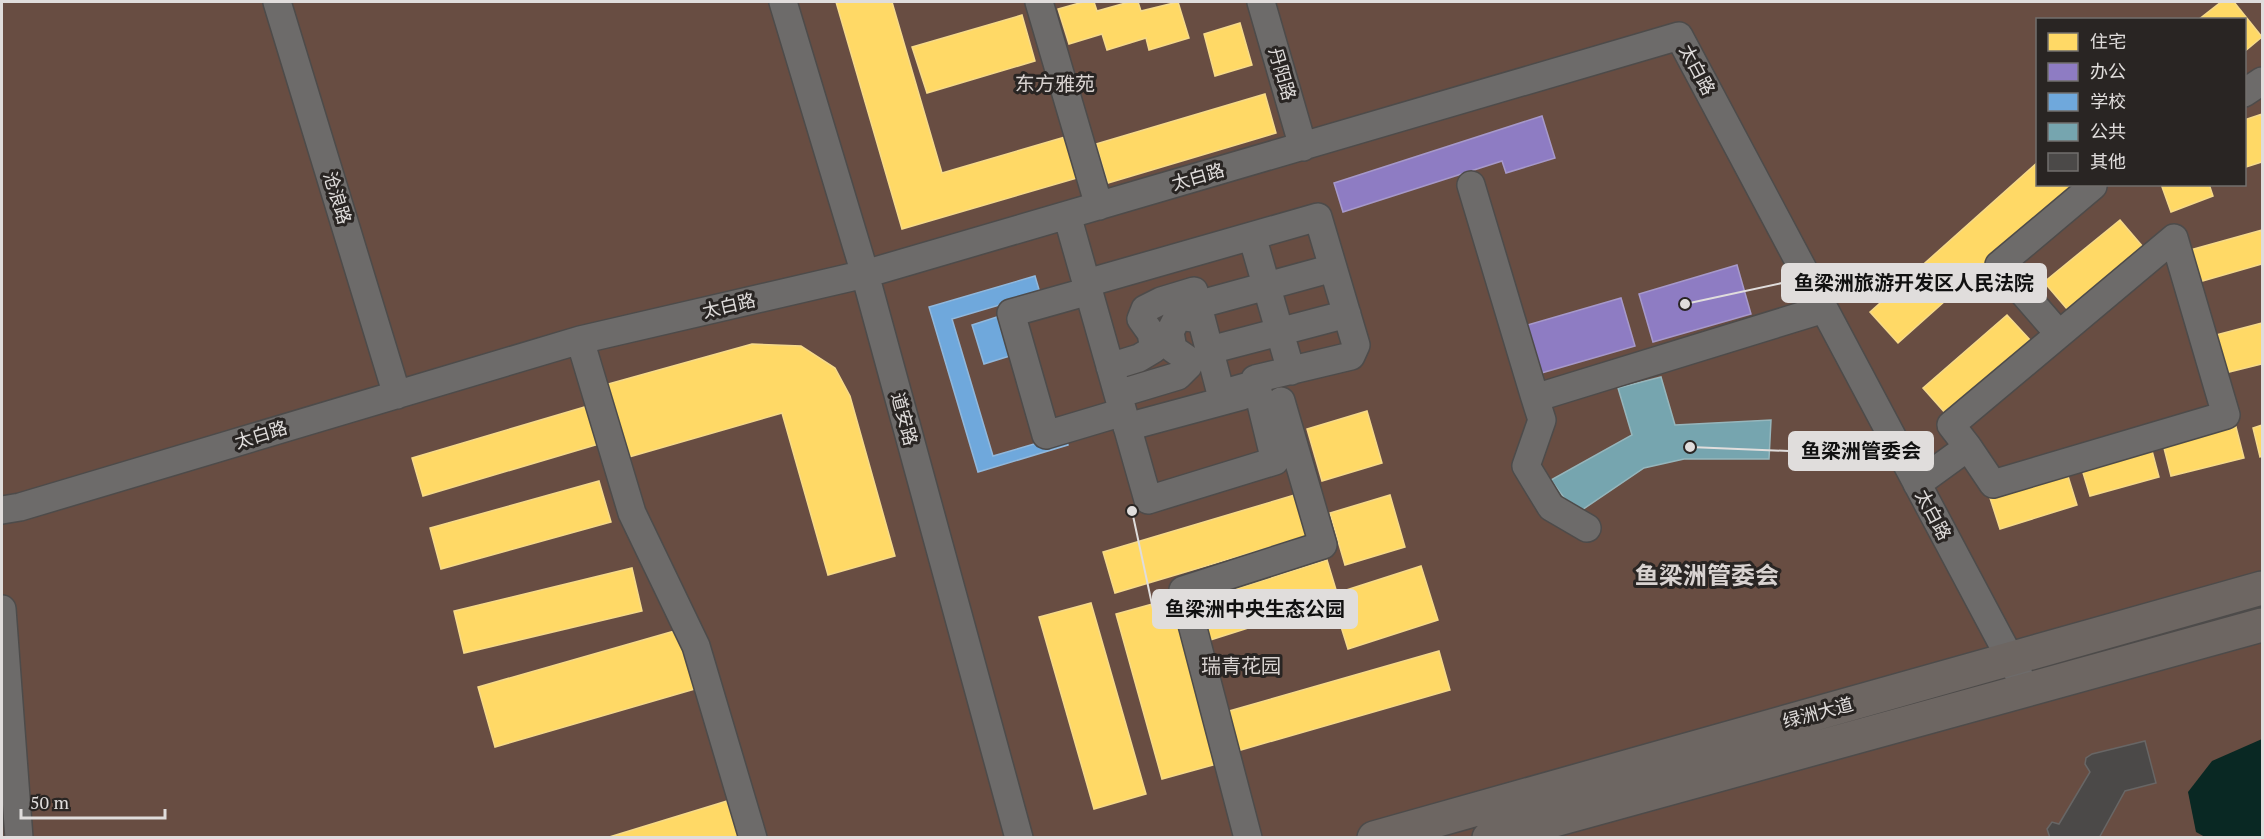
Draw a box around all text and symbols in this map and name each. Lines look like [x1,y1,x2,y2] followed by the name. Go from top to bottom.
[2036,18,2246,186] legend
[2090,29,2126,53] text: 住宅
[1675,40,1721,99] street label: 太白路
[1264,44,1302,103] street label: 丹阳路
[2090,59,2126,83] text: 办公
[1015,70,1095,97] district label: 东方雅苑
[2090,89,2126,113] text: 学校
[2090,119,2126,143] text: 公共
[2090,149,2126,173] text: 其他
[1168,157,1227,195] street label: 太白路
[319,168,357,227] street label: 沧浪路
[1782,264,2046,302] callout: 鱼梁洲旅游开发区人民法院
[1794,269,2034,296] text: 鱼梁洲旅游开发区人民法院
[700,287,758,323] street label: 太白路
[886,390,924,448] street label: 道安路
[231,415,290,453] street label: 太白路
[1789,432,1933,470] callout: 鱼梁洲管委会
[1801,437,1921,464] text: 鱼梁洲管委会
[1911,485,1957,544] street label: 太白路
[1635,559,1779,591] district label: 鱼梁洲管委会
[1153,590,1357,628] callout: 鱼梁洲中央生态公园
[1165,595,1345,622] text: 鱼梁洲中央生态公园
[1201,652,1281,679] district label: 瑞青花园
[1780,691,1856,733] street label: 绿洲大道
[21,782,165,820] scale bar
[30,790,70,814] text: 50 m

